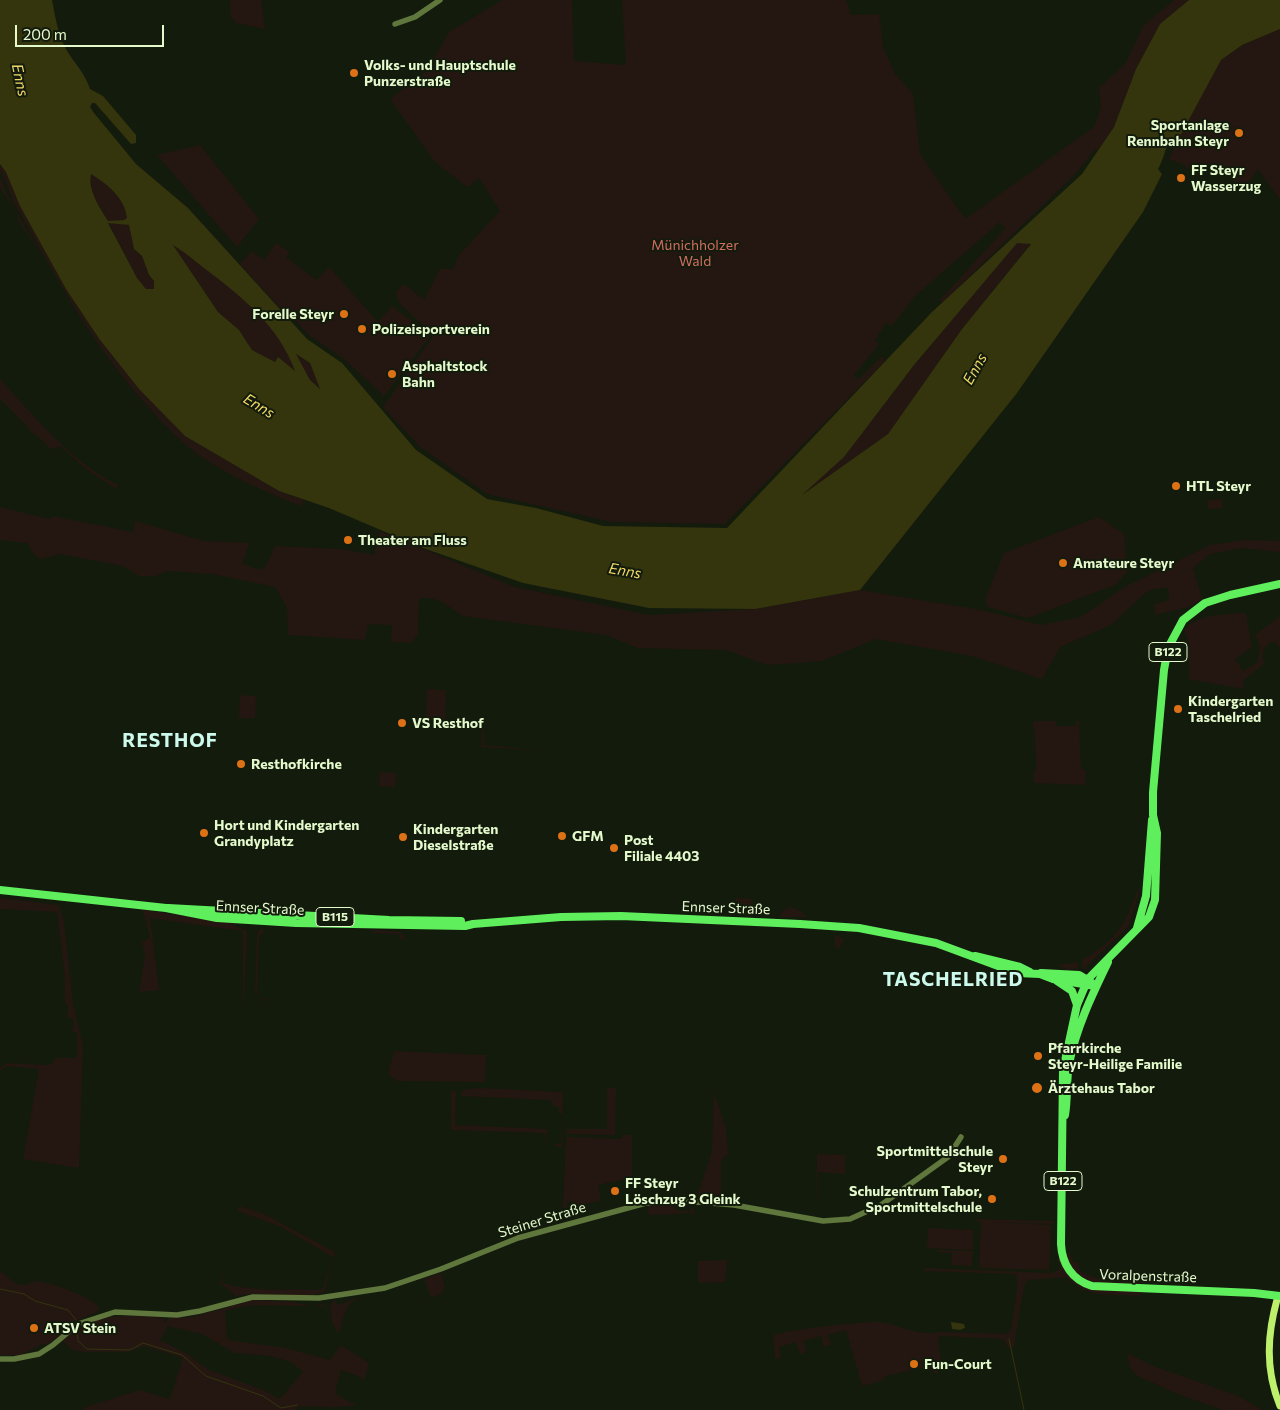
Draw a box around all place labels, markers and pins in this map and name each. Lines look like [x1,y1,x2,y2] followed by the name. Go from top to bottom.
[364,57,516,90] place label: Volks- und Hauptschule Punzerstraße
[348,67,360,79] marker: Volks- und Hauptschule Punzerstraße
[1127,117,1229,150] place label: Sportanlage Rennbahn Steyr
[1233,127,1245,139] marker: Sportanlage Rennbahn Steyr
[1191,162,1261,194] place label: FF Steyr Wasserzug
[1175,172,1187,184] marker: FF Steyr Wasserzug
[252,306,334,322] place label: Forelle Steyr
[338,308,350,320] marker: Forelle Steyr
[372,321,490,337] place label: Polizeisportverein
[356,323,368,335] marker: Polizeisportverein
[402,358,488,391] place label: Asphaltstock Bahn
[386,368,398,380] marker: Asphaltstock Bahn
[1186,478,1251,494] place label: HTL Steyr
[1170,480,1182,492] marker: HTL Steyr
[358,532,467,548] place label: Theater am Fluss
[342,534,354,546] marker: Theater am Fluss
[1073,555,1174,571] place label: Amateure Steyr
[1057,557,1069,569] marker: Amateure Steyr
[1188,693,1273,726] place label: Kindergarten Taschelried
[1172,703,1184,715] marker: Kindergarten Taschelried
[412,715,484,731] place label: VS Resthof
[396,717,408,729] marker: VS Resthof
[251,756,342,772] place label: Resthofkirche
[235,758,247,770] marker: Resthofkirche
[214,817,359,850] place label: Hort und Kindergarten Grandyplatz
[413,821,498,854] place label: Kindergarten Dieselstraße
[198,827,210,839] marker: Hort und Kindergarten Grandyplatz
[572,828,604,844] place label: GFM
[556,830,568,842] marker: GFM
[397,831,409,843] marker: Kindergarten Dieselstraße
[624,832,699,864] place label: Post Filiale 4403
[608,842,620,854] marker: Post Filiale 4403
[1048,1040,1182,1072] place label: Pfarrkirche Steyr-Heilige Familie
[1032,1050,1044,1062] marker: Pfarrkirche Steyr-Heilige Familie
[1048,1080,1155,1096] place label: Ärztehaus Tabor
[1030,1081,1044,1095] marker: Ärztehaus Tabor
[877,1143,993,1176] place label: Sportmittelschule Steyr
[997,1153,1009,1165] marker: Sportmittelschule Steyr
[625,1175,741,1208] place label: FF Steyr Löschzug 3 Gleink
[849,1183,982,1216] place label: Schulzentrum Tabor, Sportmittelschule
[609,1185,621,1197] marker: FF Steyr Löschzug 3 Gleink
[986,1193,998,1205] marker: Schulzentrum Tabor, Sportmittelschule
[44,1320,116,1336] place label: ATSV Stein
[28,1322,40,1334] marker: ATSV Stein
[924,1356,992,1372] place label: Fun-Court
[908,1358,920,1370] marker: Fun-Court

